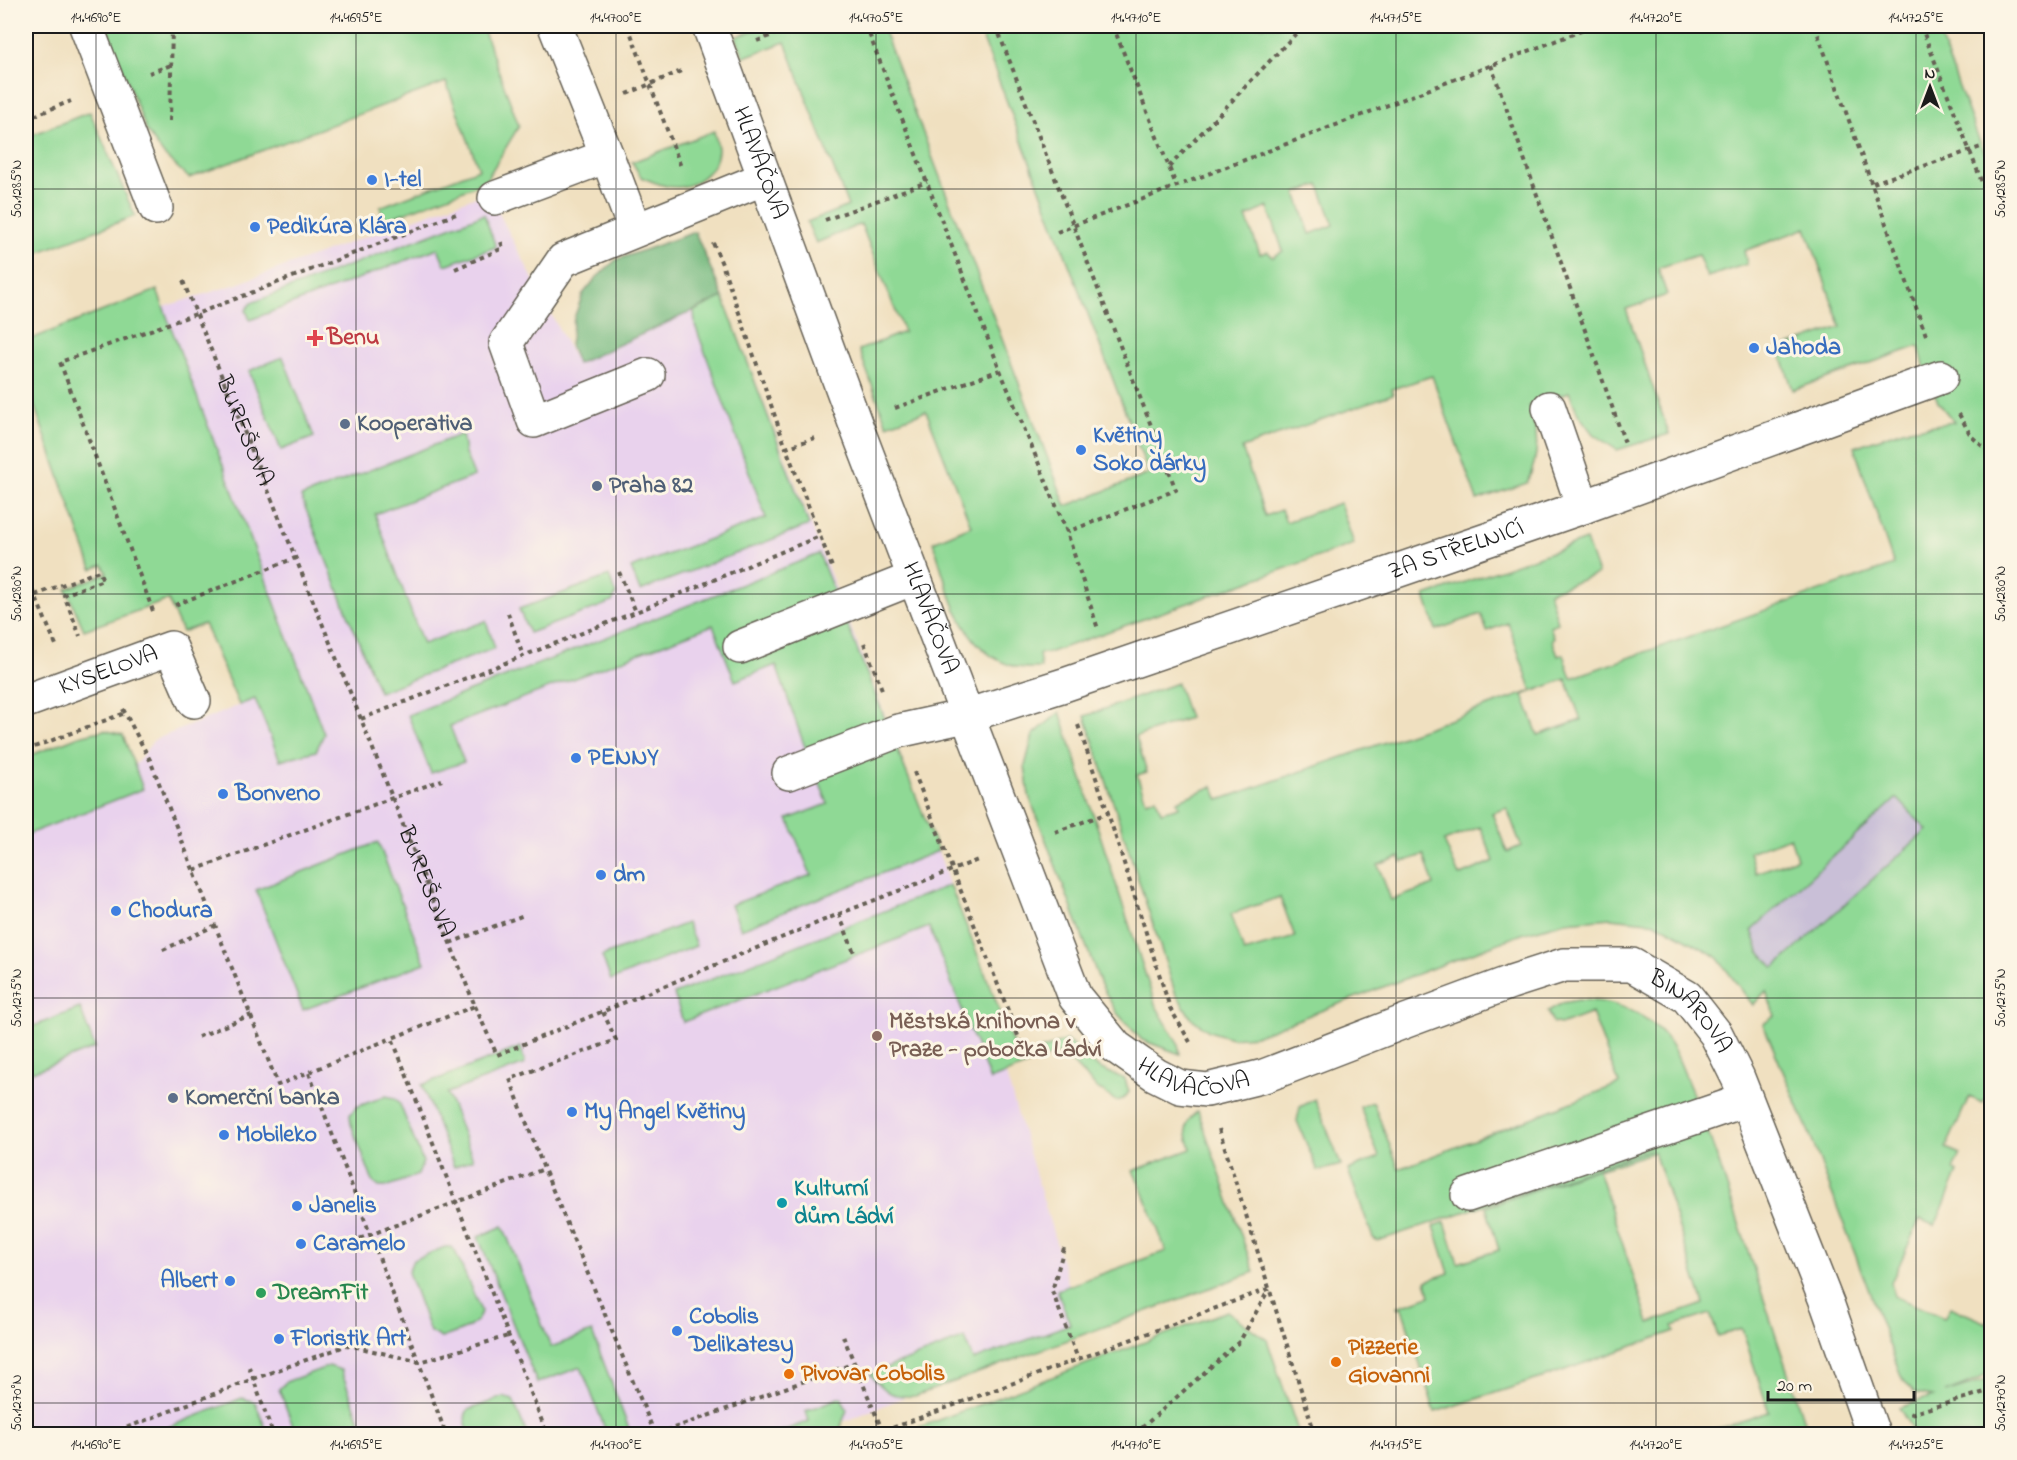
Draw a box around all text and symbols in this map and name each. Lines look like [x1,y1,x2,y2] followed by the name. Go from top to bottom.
[71,7,121,29] text: 14.4690°E
[330,7,383,29] text: 14.4695°E
[590,7,642,29] text: 14.4700°E
[849,7,903,29] text: 14.4705°E
[1111,7,1161,29] text: 14.4710°E
[1370,7,1422,29] text: 14.4715°E
[1629,7,1683,29] text: 14.4720°E
[1888,7,1944,29] text: 14.4725°E
[1900,57,1960,117] north arrow
[1925,62,1936,86] text: N
[723,102,796,224] street label: HLAVÁČOVA
[6,160,28,218] text: 50.1285°N
[1990,160,2012,218] text: 50.1285°N
[384,163,422,198] place label: I-tel
[365,173,379,187] marker: I-tel
[267,210,407,245] place label: Pedikúra Klára
[248,220,262,234] marker: Pedikúra Klára
[326,321,380,356] place label: Benu
[308,331,322,345] marker: Benu
[1766,331,1841,366] place label: Jahoda
[1747,341,1761,355] marker: Jahoda
[205,370,282,492] street label: BUREŠOVA
[357,407,472,442] place label: Kooperativa
[338,417,352,431] marker: Kooperativa
[1093,419,1206,483] place label: Květiny Soko dárky
[1074,443,1088,457] marker: Květiny Soko dárky
[609,469,693,504] place label: Praha 82
[590,479,604,493] marker: Praha 82
[1384,511,1529,590] street label: ZA STŘELNICÍ
[892,557,967,680] street label: HLAVÁČOVA
[6,566,28,622] text: 50.1280°N
[1990,566,2012,622] text: 50.1280°N
[54,637,163,705] street label: KYSELOVA
[588,741,659,776] place label: PENNY
[569,751,583,765] marker: PENNY
[234,777,321,812] place label: Bonveno
[216,787,230,801] marker: Bonveno
[388,820,463,942] street label: BUREŠOVA
[613,858,645,893] place label: dm
[594,868,608,882] marker: dm
[128,894,213,929] place label: Chodura
[109,904,123,918] marker: Chodura
[1641,960,1740,1059] street label: BINAROVA
[6,968,28,1028] text: 50.1275°N
[1990,968,2012,1028] text: 50.1275°N
[889,1005,1103,1068] place label: Městská knihovna v Praze - pobočka Ládví
[870,1029,884,1043] marker: Městská knihovna v Praze - pobočka Ládví
[1129,1049,1254,1108] street label: HLAVÁČOVA
[185,1081,340,1116] place label: Komerční banka
[166,1091,180,1105] marker: Komerční banka
[584,1095,745,1131] place label: My Angel Květiny
[565,1105,579,1119] marker: My Angel Květiny
[236,1118,317,1153] place label: Mobileko
[217,1128,231,1142] marker: Mobileko
[794,1172,895,1235] place label: Kulturní dům Ládví
[309,1189,377,1224] place label: Janelis
[775,1196,789,1210] marker: Kulturní dům Ládví
[290,1199,304,1213] marker: Janelis
[313,1227,405,1262] place label: Caramelo
[294,1237,308,1251] marker: Caramelo
[160,1264,219,1299] place label: Albert
[223,1274,237,1288] marker: Albert
[272,1276,369,1311] place label: DreamFit
[254,1286,268,1300] marker: DreamFit
[688,1300,794,1364] place label: Cobolis Delikatesy
[290,1322,407,1357] place label: Floristik Art
[670,1324,684,1338] marker: Cobolis Delikatesy
[1348,1331,1430,1394] place label: Pizzerie Giovanni
[272,1332,286,1346] marker: Floristik Art
[1329,1355,1343,1369] marker: Pizzerie Giovanni
[801,1357,945,1392] place label: Pivovar Cobolis
[1768,1364,1914,1402] scale bar
[782,1367,796,1381] marker: Pivovar Cobolis
[6,1374,28,1432] text: 50.1270°N
[1777,1374,1812,1400] text: 20 m
[1990,1374,2012,1432] text: 50.1270°N
[71,1434,121,1456] text: 14.4690°E
[330,1434,383,1456] text: 14.4695°E
[590,1434,642,1456] text: 14.4700°E
[849,1434,903,1456] text: 14.4705°E
[1111,1434,1161,1456] text: 14.4710°E
[1370,1434,1422,1456] text: 14.4715°E
[1629,1434,1683,1456] text: 14.4720°E
[1888,1434,1944,1456] text: 14.4725°E

